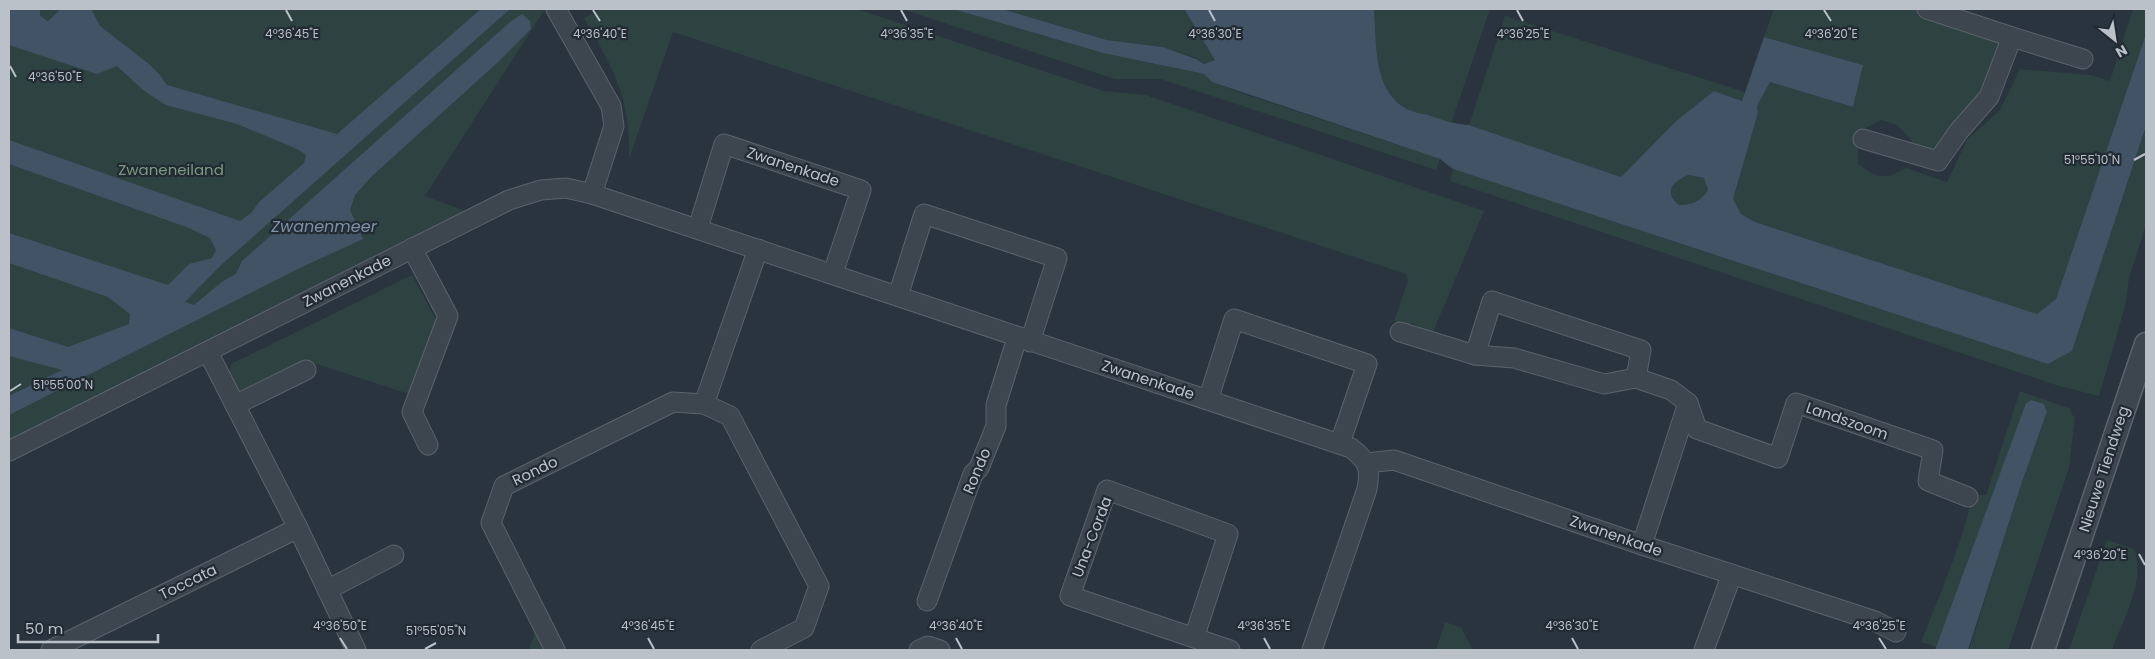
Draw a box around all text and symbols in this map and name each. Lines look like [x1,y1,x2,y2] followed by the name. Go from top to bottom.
[2090,15,2140,65] north arrow
[265,25,319,42] text: 4°36'45"E
[573,25,627,42] text: 4°36'40"E
[880,25,934,42] text: 4°36'35"E
[1188,25,1242,42] text: 4°36'30"E
[1496,25,1550,42] text: 4°36'25"E
[1804,25,1858,42] text: 4°36'20"E
[2112,40,2131,63] text: N
[28,68,82,85] text: 4°36'50"E
[744,142,842,191] street label: Zwanenkade
[2064,151,2120,168] text: 51°55'10"N
[118,159,224,180] park label: Zwaneneiland
[270,215,378,238] water label: Zwanenmeer
[299,249,394,312] street label: Zwanenkade
[1099,355,1197,404] street label: Zwanenkade
[33,376,93,393] text: 51°55'00"N
[1803,397,1891,444] street label: Landszoom
[2073,403,2134,535] street label: Nieuwe Tiendweg
[957,445,996,497] street label: Rondo
[509,451,561,491] street label: Rondo
[1066,493,1117,580] street label: Una-Corda
[1567,510,1665,561] street label: Zwanenkade
[2073,546,2127,563] text: 4°36'20"E
[155,559,220,605] street label: Toccata
[18,612,158,644] scale bar
[313,617,367,634] text: 4°36'50"E
[621,617,675,634] text: 4°36'45"E
[929,617,983,634] text: 4°36'40"E
[1237,617,1291,634] text: 4°36'35"E
[1545,617,1599,634] text: 4°36'30"E
[1852,617,1906,634] text: 4°36'25"E
[25,618,63,639] text: 50 m
[406,622,466,639] text: 51°55'05"N

